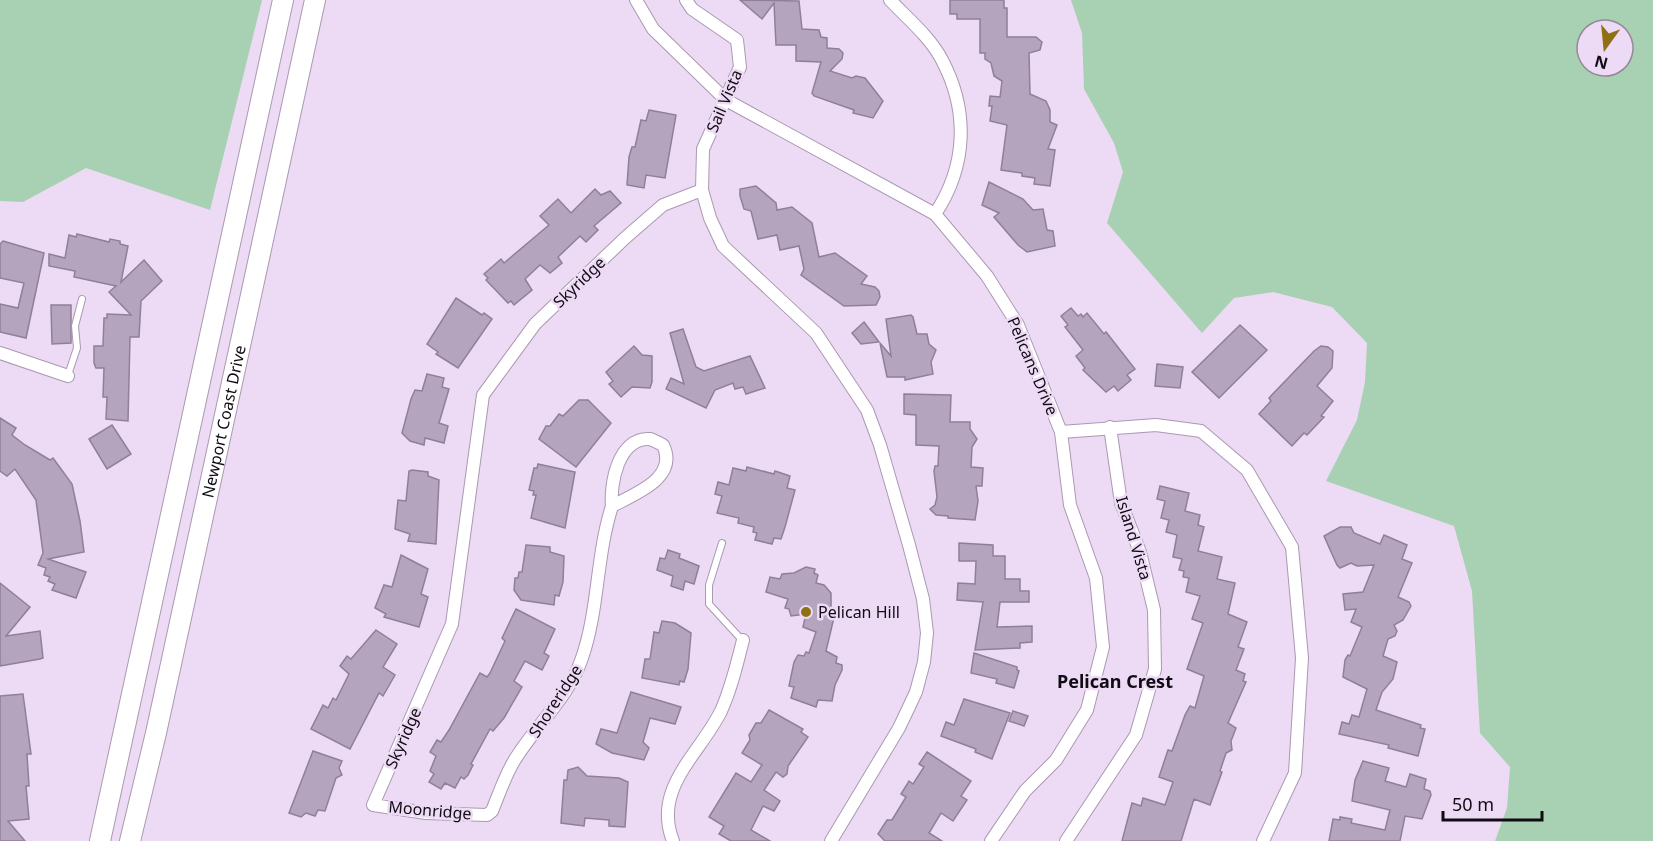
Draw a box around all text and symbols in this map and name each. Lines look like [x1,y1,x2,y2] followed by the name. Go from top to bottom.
[1575,18,1635,78] north arrow
[1592,50,1610,75] text: N
[701,66,747,136] street label: Sail Vista
[548,252,610,312] street label: Skyridge
[1002,313,1064,419] street label: Pelicans Drive
[196,343,251,500] street label: Newport Coast Drive
[1111,494,1157,582] street label: Island Vista
[818,601,900,623] place label: Pelican Hill
[799,605,813,619] marker: Pelican Hill
[523,660,587,742] street label: Shoreridge
[1057,669,1173,693] district label: Pelican Crest
[380,704,426,772] street label: Skyridge
[1443,784,1542,822] scale bar
[1452,792,1494,816] text: 50 m
[388,795,472,825] street label: Moonridge

